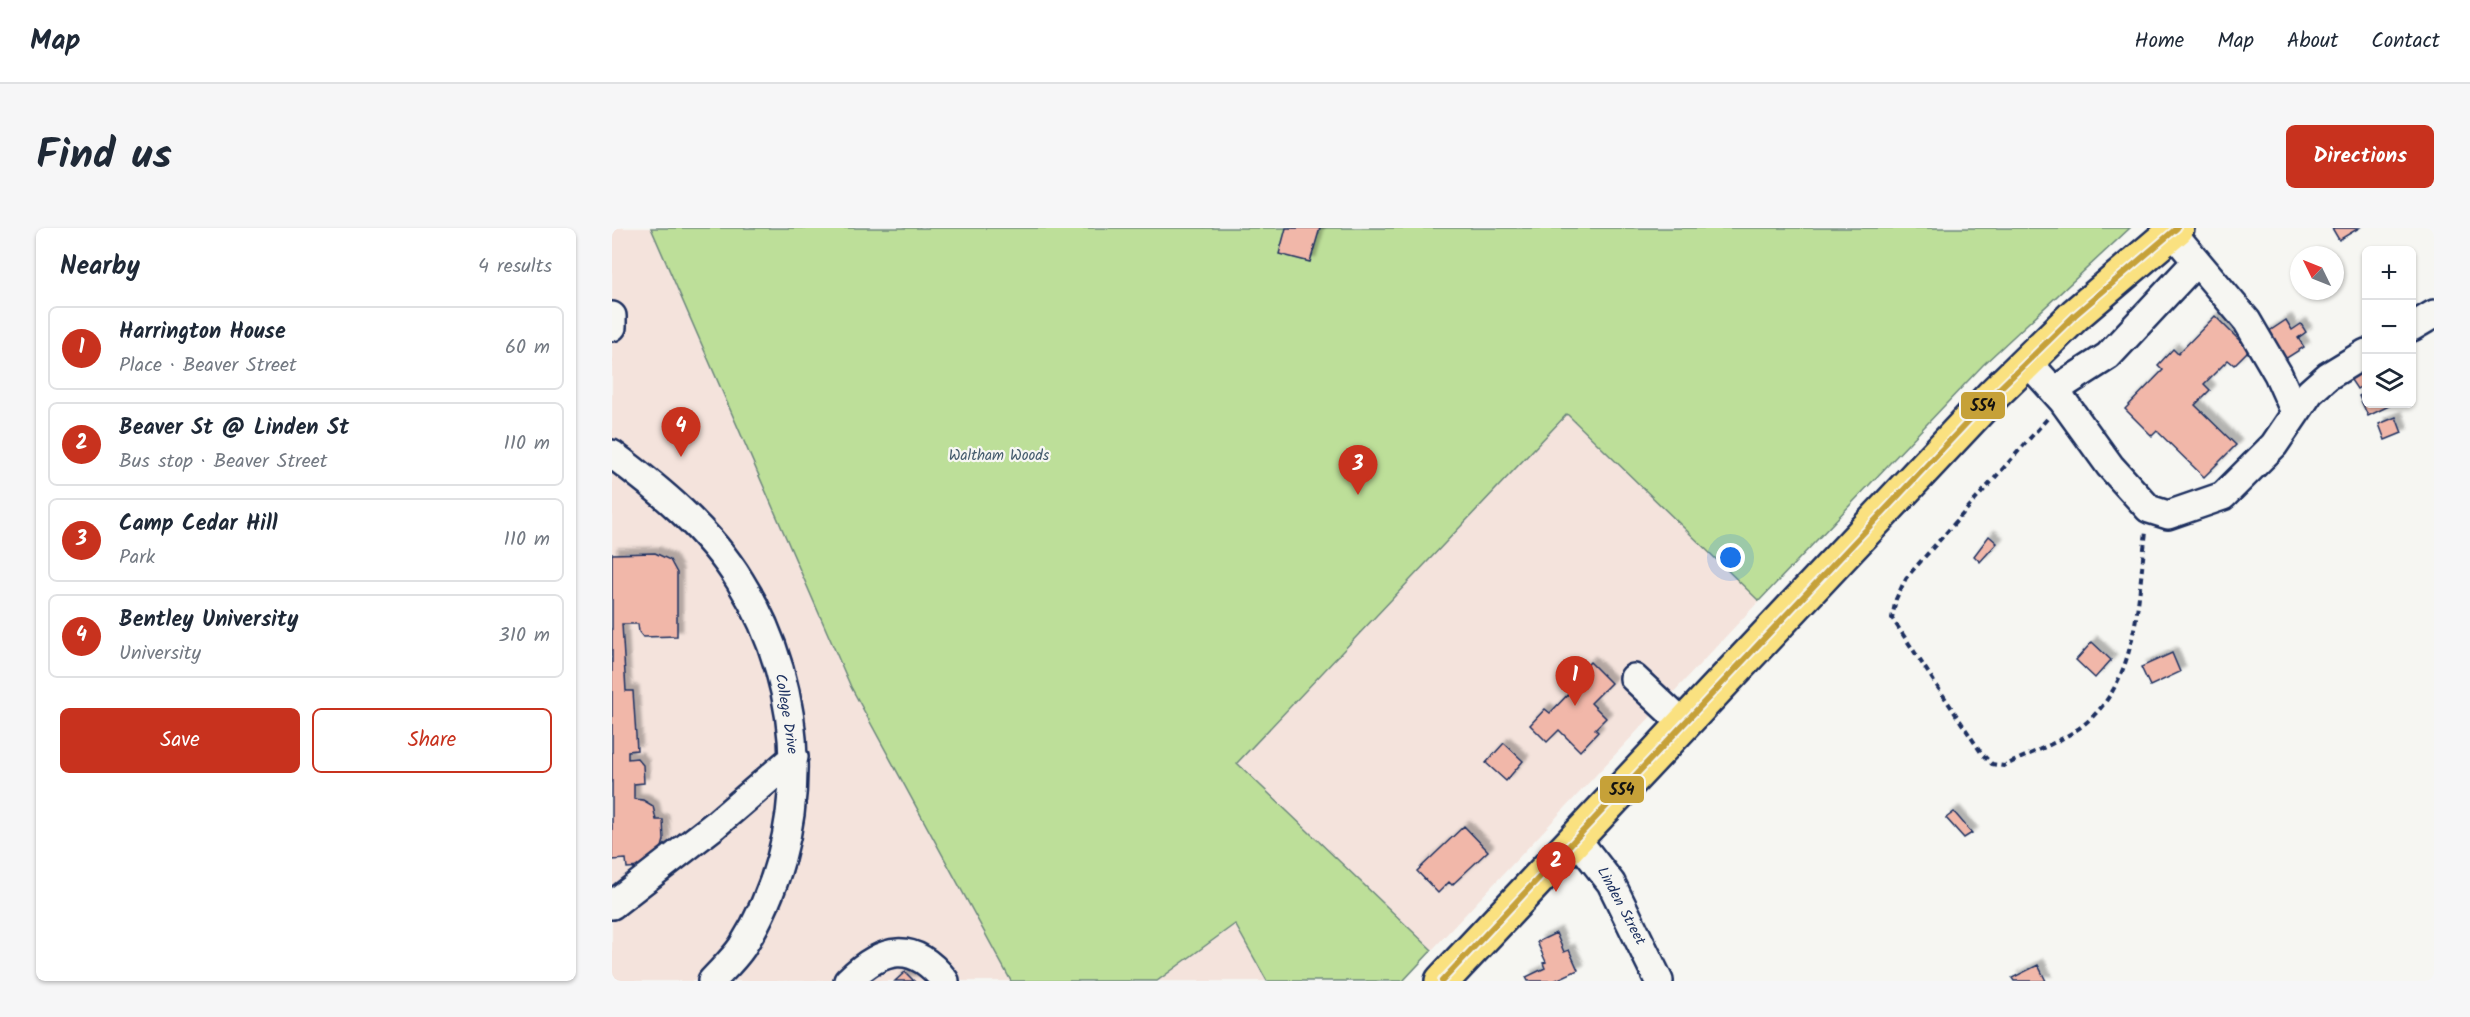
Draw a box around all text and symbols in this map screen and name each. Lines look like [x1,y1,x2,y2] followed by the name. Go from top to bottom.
[30,19,81,64] text: Map
[2135,25,2184,58] text: Home
[2217,25,2254,58] text: Map
[2287,25,2338,58] text: About
[2371,25,2440,58] text: Contact
[36,123,172,190] text: Find us
[2286,125,2434,188] button: Directions
[60,246,140,288] text: Nearby
[2290,246,2344,300] north arrow
[2362,246,2416,408] map controls
[2362,246,2416,300] button: +
[478,251,552,283] text: 4 results
[2362,300,2416,354] button: −
[119,315,286,350] text: Harrington House
[78,332,85,364] text: 1
[505,332,550,364] text: 60 m
[119,350,297,382] text: Place · Beaver Street
[2362,354,2416,408] button: layers
[1960,391,2006,420] line badge: 554
[1970,394,1996,419] text: 554
[662,408,700,457] pin: 4
[119,411,349,446] text: Beaver St @ Linden St
[76,428,87,460] text: 2
[504,428,550,460] text: 110 m
[949,444,1050,468] park label: Waltham Woods
[119,446,327,478] text: Bus stop · Beaver Street
[1338,446,1378,495] pin: 3
[119,507,278,542] text: Camp Cedar Hill
[76,524,87,556] text: 3
[504,524,550,556] text: 110 m
[119,542,155,574] text: Park
[1716,543,1745,572] your location
[119,603,298,638] text: Bentley University
[76,620,87,652] text: 4
[498,620,550,652] text: 310 m
[119,638,201,670] text: University
[1556,656,1594,706] pin: 1
[768,672,804,756] street label: College Drive
[60,708,300,773] button: Save
[312,708,552,773] button: Share
[1599,775,1645,804] line badge: 554
[1609,778,1635,803] text: 554
[1536,842,1576,892] pin: 2
[1590,862,1652,950] street label: Linden Street

